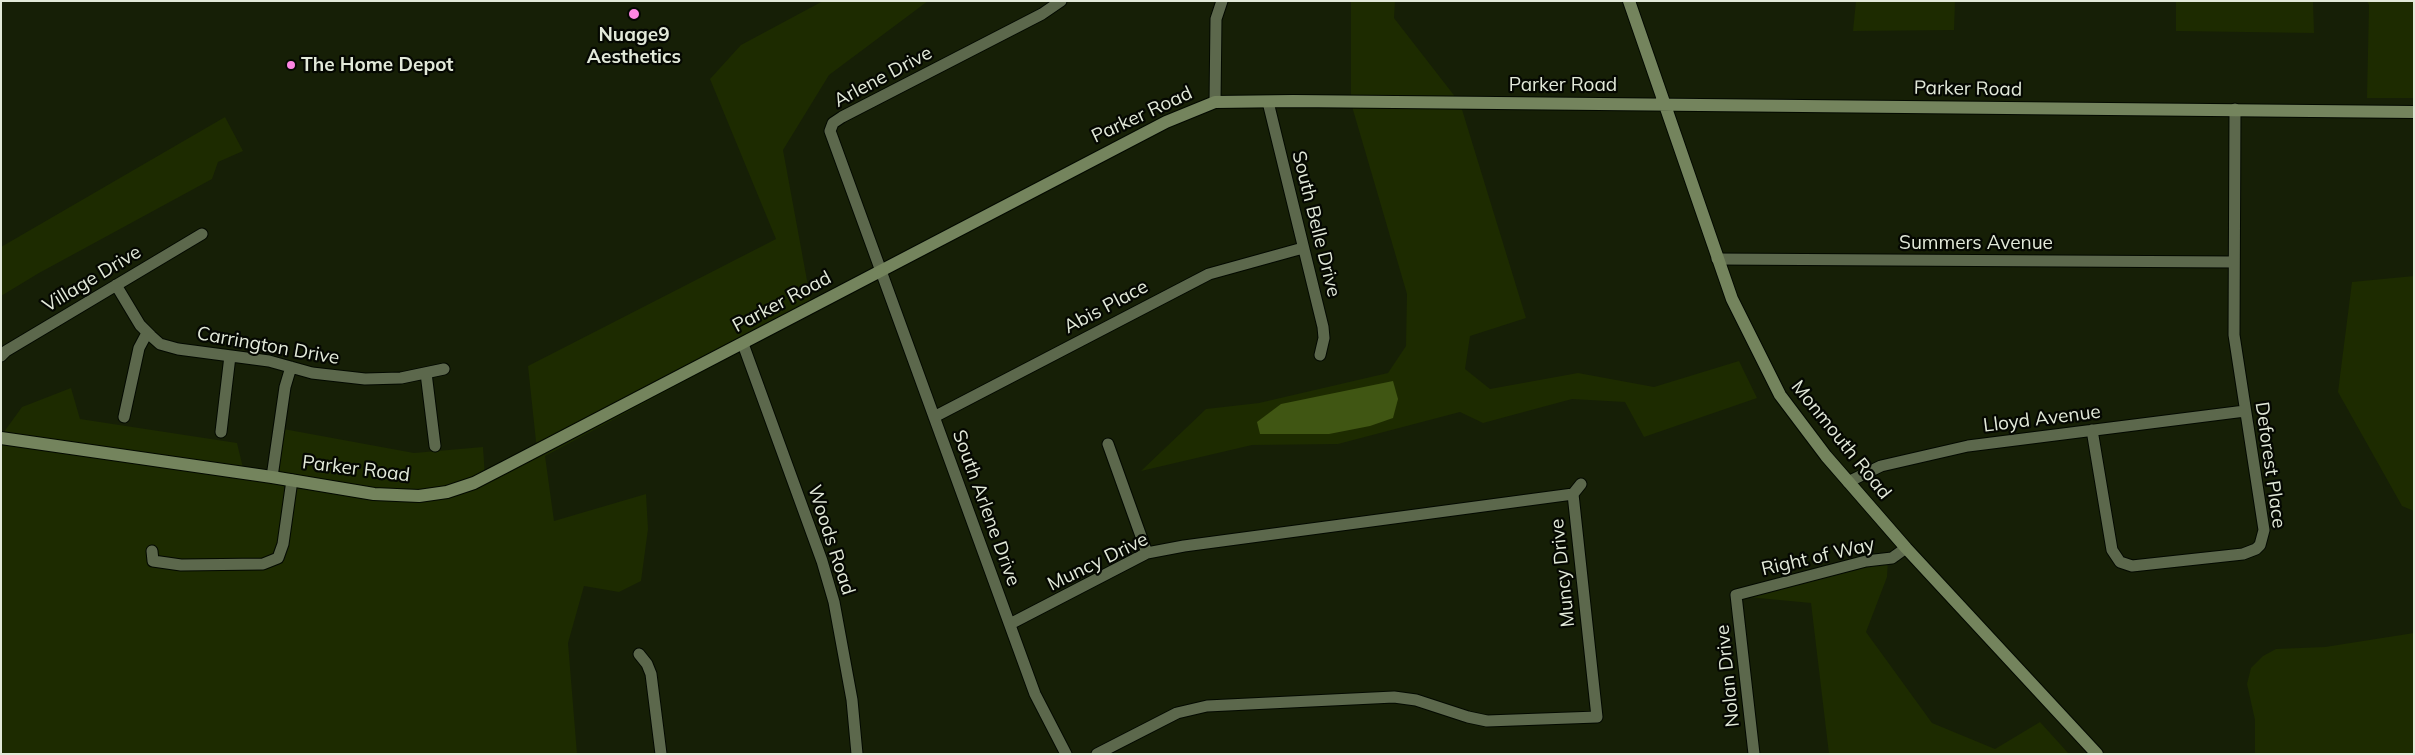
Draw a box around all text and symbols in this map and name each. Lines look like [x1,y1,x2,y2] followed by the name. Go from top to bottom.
[627,7,641,21] marker: Nuage9 Aesthetics
[587,24,681,68] place label: Nuage9 Aesthetics
[830,42,936,112] street label: Arlene Drive
[301,54,454,76] place label: The Home Depot
[285,59,297,71] marker: The Home Depot
[1509,74,1617,96] street label: Parker Road
[1914,77,2022,101] street label: Parker Road
[1088,82,1196,148] street label: Parker Road
[1287,149,1345,299] street label: South Belle Drive
[1899,232,2053,254] street label: Summers Avenue
[39,241,145,317] street label: Village Drive
[729,266,835,338] street label: Parker Road
[1060,275,1152,339] street label: Abis Place
[195,322,341,370] street label: Carrington Drive
[1786,376,1896,504] street label: Monmouth Road
[1982,400,2102,438] street label: Lloyd Avenue
[2250,400,2290,530] street label: Deforest Place
[947,427,1025,589] street label: South Arlene Drive
[301,451,411,487] street label: Parker Road
[803,482,859,598] street label: Woods Road
[1546,518,1580,628] street label: Muncy Drive
[1044,528,1152,596] street label: Muncy Drive
[1759,533,1877,581] street label: Right of Way
[1711,624,1745,728] street label: Nolan Drive

